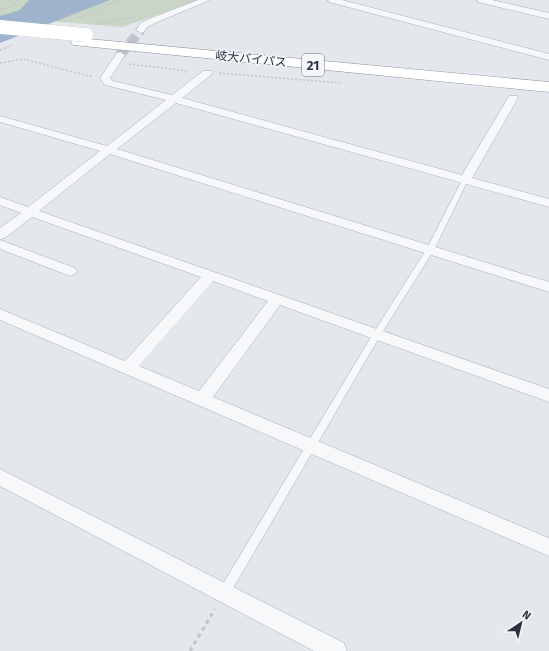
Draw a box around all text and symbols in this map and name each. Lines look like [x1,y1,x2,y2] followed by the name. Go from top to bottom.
[215,48,287,70] street label: 岐大バイパス
[302,54,324,76] road number: 21
[501,603,541,643] north arrow
[520,608,533,623] text: N

